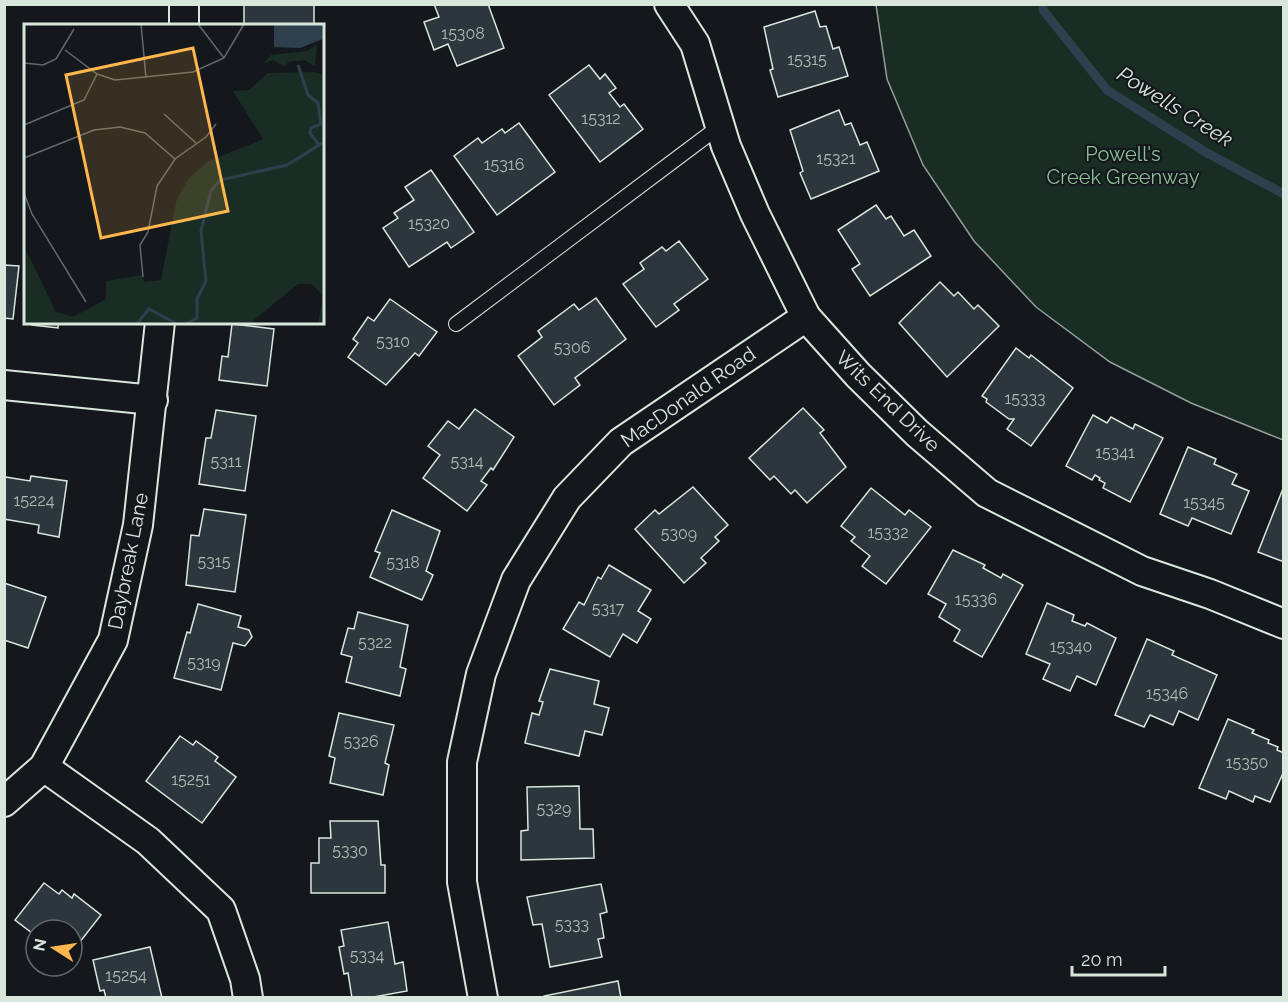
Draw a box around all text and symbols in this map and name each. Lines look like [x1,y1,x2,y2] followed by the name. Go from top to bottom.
[24,24,324,324] inset map
[441,24,485,43] house number: 15308
[787,50,827,69] house number: 15315
[1113,61,1238,152] water label: Powells Creek
[581,109,621,128] house number: 15312
[1047,142,1200,189] park label: Powell's Creek Greenway
[816,149,856,168] house number: 15321
[484,155,524,174] house number: 15316
[408,214,450,233] house number: 15320
[376,332,410,351] house number: 5310
[554,338,590,357] house number: 5306
[616,342,760,452] street label: MacDonald Road
[831,345,945,457] street label: Wits End Drive
[1004,389,1046,408] house number: 15333
[1095,443,1135,462] house number: 15341
[211,452,242,471] house number: 5311
[451,452,484,471] house number: 5314
[103,490,153,632] street label: Daybreak Lane
[14,491,55,510] house number: 15224
[1183,493,1225,512] house number: 15345
[868,523,909,542] house number: 15332
[661,524,697,543] house number: 5309
[198,552,231,571] house number: 5315
[386,553,420,572] house number: 5318
[955,590,997,609] house number: 15336
[592,599,625,618] house number: 5317
[358,633,392,652] house number: 5322
[1050,637,1092,656] house number: 15340
[187,653,221,672] house number: 5319
[1146,684,1188,703] house number: 15346
[343,732,379,751] house number: 5326
[1226,753,1268,772] house number: 15350
[171,770,211,789] house number: 15251
[537,799,571,818] house number: 5329
[332,841,368,860] house number: 5330
[555,915,589,934] house number: 5333
[24,918,84,978] north arrow
[29,937,50,953] text: N
[1072,939,1165,977] scale bar
[350,946,385,965] house number: 5334
[1081,949,1123,970] text: 20 m
[105,966,147,985] house number: 15254

